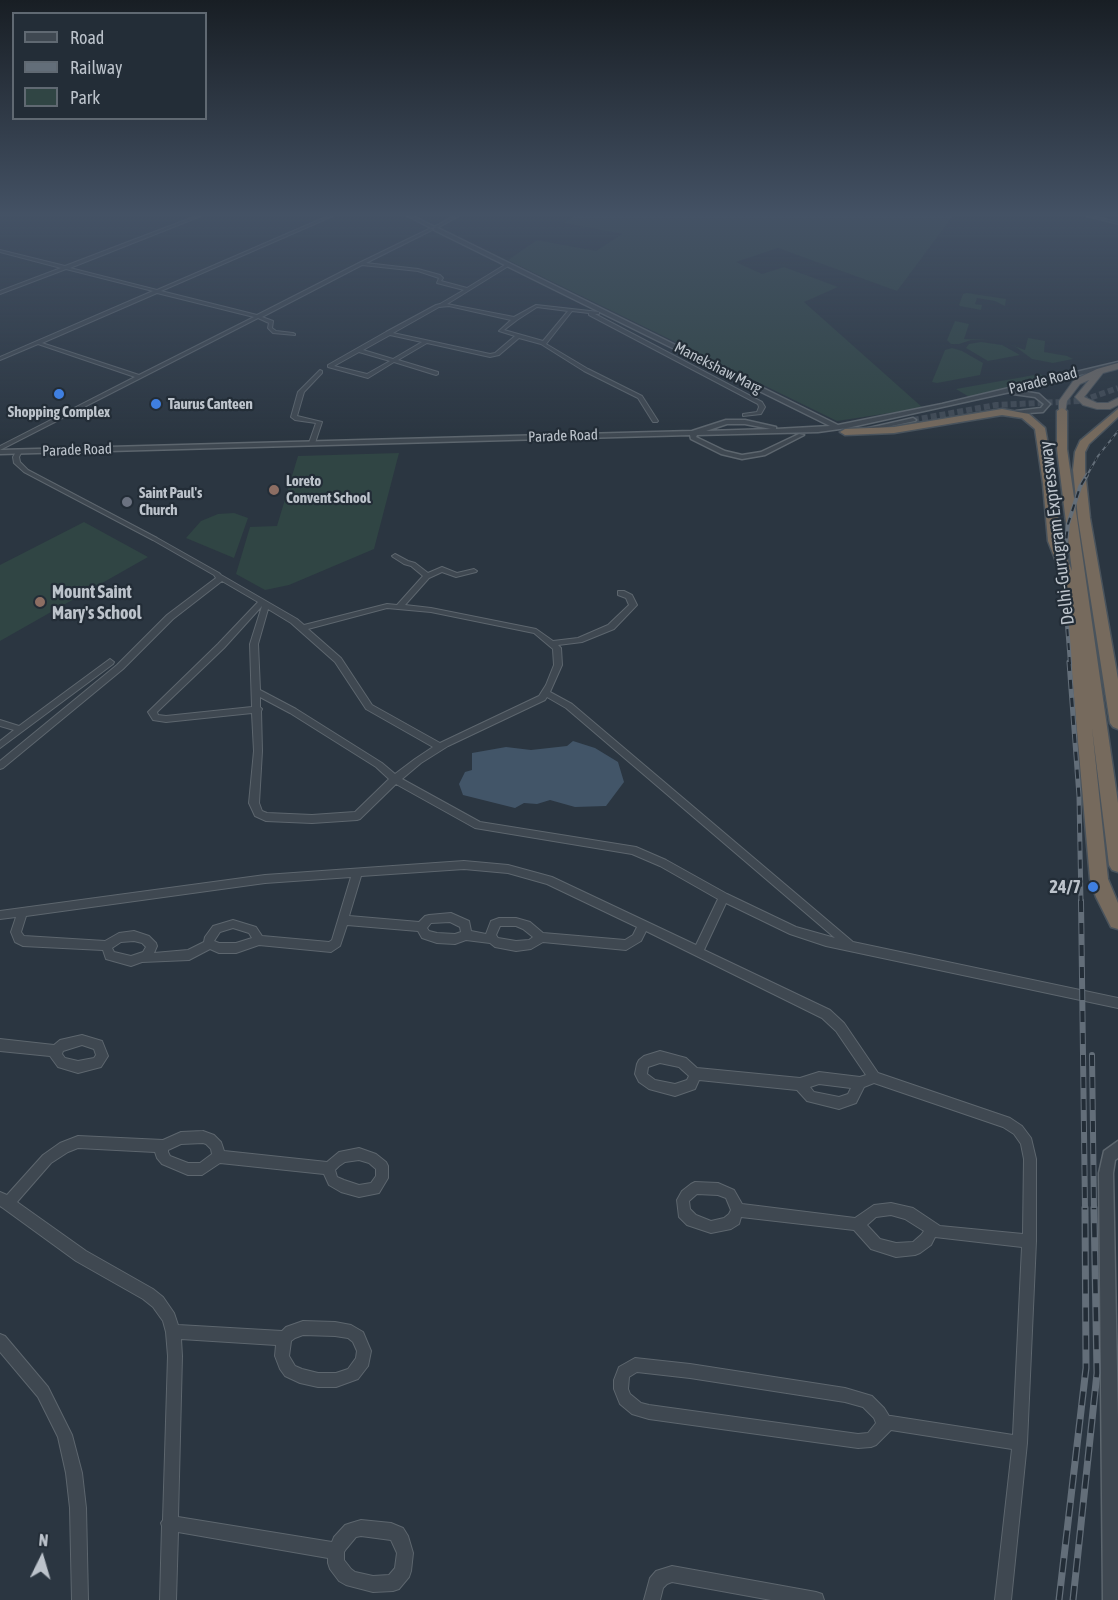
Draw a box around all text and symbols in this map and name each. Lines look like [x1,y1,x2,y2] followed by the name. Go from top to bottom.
[12,12,207,120] legend
[70,27,104,48] text: Road
[70,57,122,78] text: Railway
[70,87,100,108] text: Park
[671,338,765,398] street label: Manekshaw Marg
[1007,364,1079,398] street label: Parade Road
[52,387,66,401] marker: Shopping Complex
[168,395,253,413] place label: Taurus Canteen
[149,397,163,411] marker: Taurus Canteen
[8,403,110,421] place label: Shopping Complex
[528,426,598,446] street label: Parade Road
[42,440,112,460] street label: Parade Road
[1035,440,1079,626] street label: Delhi-Gurugram Expressway
[286,472,371,507] place label: Loreto Convent School
[267,483,281,497] marker: Loreto Convent School
[139,484,202,519] place label: Saint Paul's Church
[120,495,134,509] marker: Saint Paul's Church
[52,581,142,624] place label: Mount Saint Mary's School
[33,595,47,609] marker: Mount Saint Mary's School
[1050,876,1081,898] place label: 24/7
[1086,880,1100,894] marker: 24/7
[12,1528,72,1588] north arrow
[38,1531,49,1549] text: N

